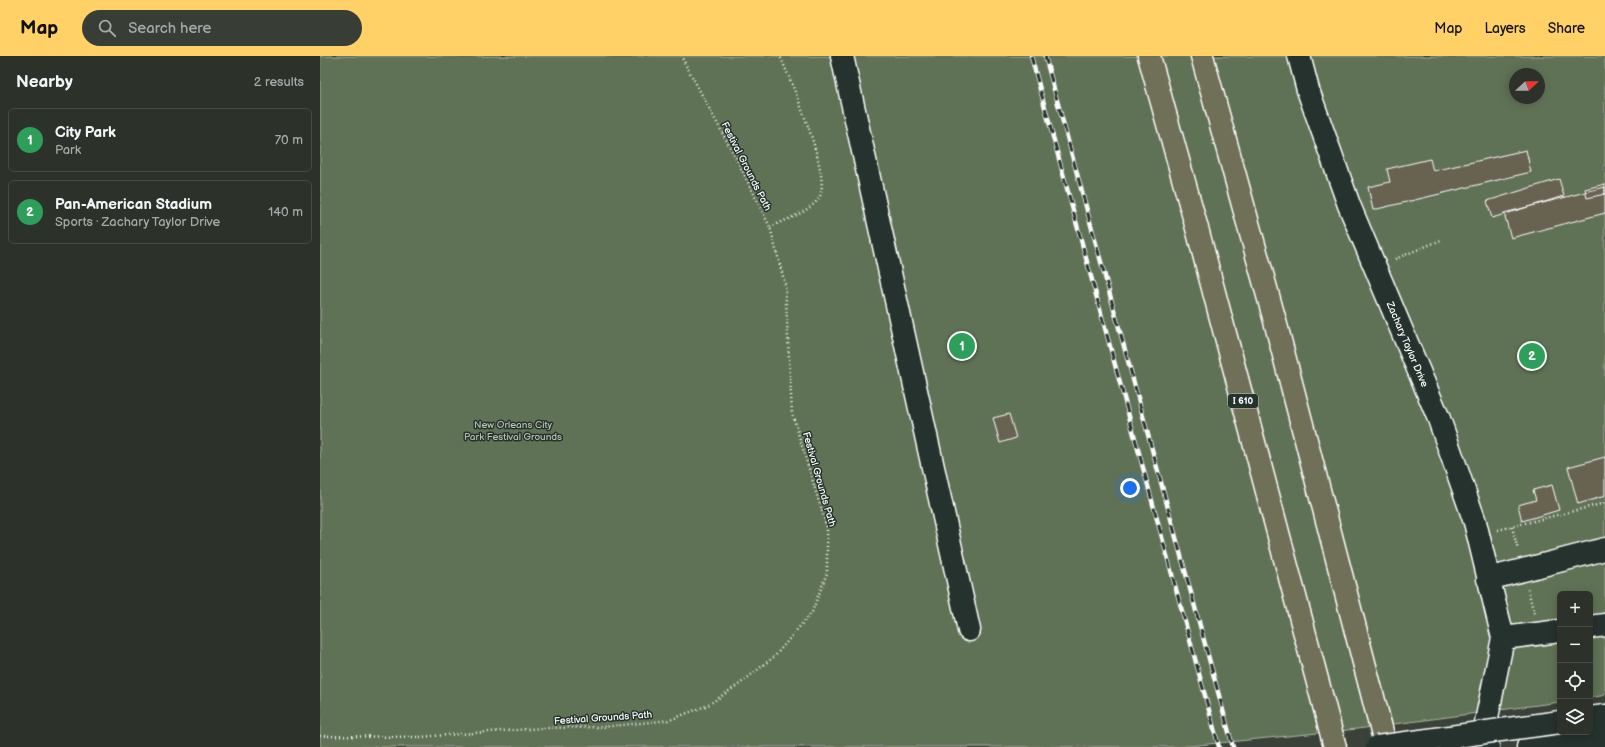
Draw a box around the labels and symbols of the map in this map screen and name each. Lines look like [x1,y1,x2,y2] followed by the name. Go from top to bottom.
[1509,68,1545,104] north arrow
[718,120,774,213] street label: Festival Grounds Path
[1383,299,1431,389] street label: Zachary Taylor Drive
[949,331,975,361] pin: 1
[1519,341,1545,371] pin: 2
[1228,394,1258,408] road number: I 610
[464,419,562,443] park label: New Orleans City Park Festival Grounds
[800,430,838,529] street label: Festival Grounds Path
[1120,478,1140,498] your location
[554,709,653,727] street label: Festival Grounds Path

